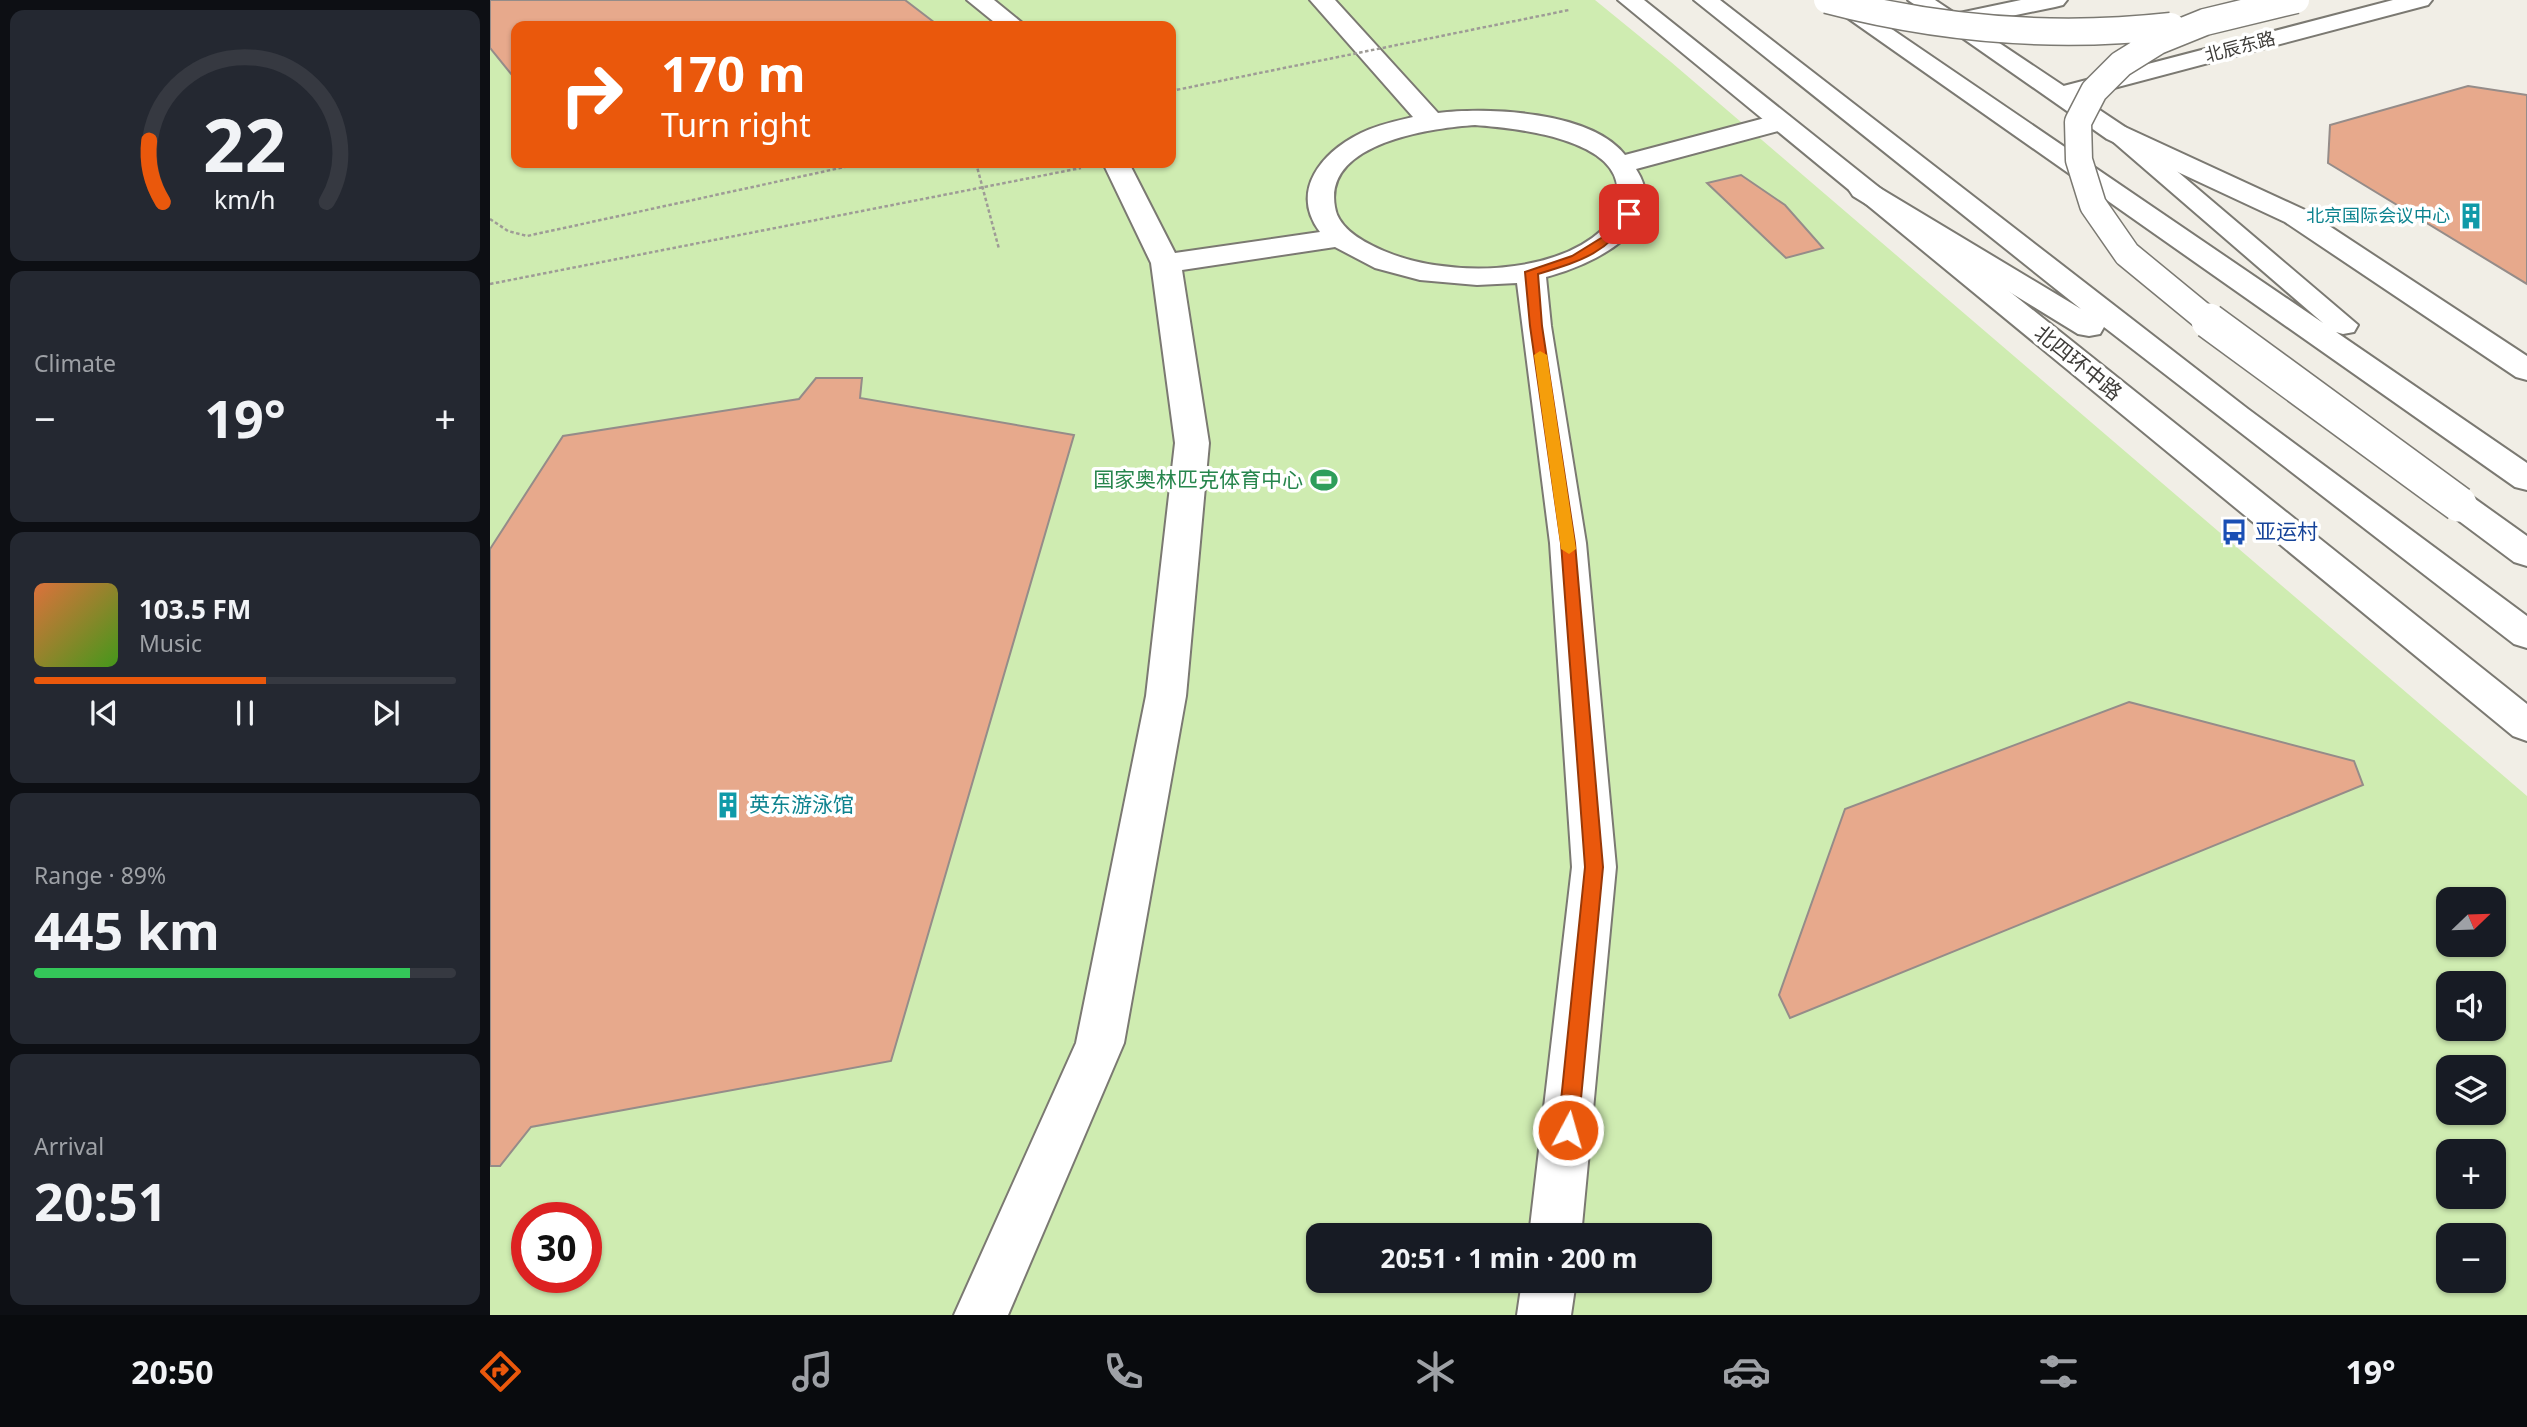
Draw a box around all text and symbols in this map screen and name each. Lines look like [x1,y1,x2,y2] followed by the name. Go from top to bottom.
[2202,25,2278,67] street label: 北辰东路
[661,40,806,106] text: 170 m
[546,49,637,140] icon: right
[203,94,287,193] text: 22
[661,103,811,146] text: Turn right
[214,181,276,215] text: km/h
[1599,184,1659,244] pin
[1610,195,1648,233] icon: arrive
[2456,201,2486,231] building icon: 北京国际会议中心
[2306,203,2450,227] place label: 北京国际会议中心
[2029,318,2128,406] street label: 北四环中路
[34,347,116,379] text: Climate
[204,382,286,453] text: 19°
[34,392,56,444] text: −
[434,392,456,444] text: +
[1093,465,1303,493] place label: 国家奥林匹克体育中心
[1309,465,1339,495] sports icon: 国家奥林匹克体育中心
[2219,517,2249,547] bus stop icon: 亚运村
[2255,517,2318,545] place label: 亚运村
[139,591,251,627] text: 103.5 FM
[139,627,202,659] text: Music
[85,694,123,732] icon: previous
[226,694,264,732] icon: pause
[367,694,405,732] icon: next
[713,790,743,820] building icon: 英东游泳馆
[749,790,854,818] place label: 英东游泳馆
[34,859,166,891] text: Range · 89%
[2436,887,2506,957] north arrow
[2436,887,2506,1293] map controls
[34,894,220,965] text: 445 km
[2436,971,2506,1041] button: sound
[2436,1055,2506,1125] button: layers
[1531,1093,1605,1167] position arrow
[34,1130,104,1162] text: Arrival
[2436,1139,2506,1209] button: +
[34,1165,168,1236] text: 20:51
[511,1202,602,1293] speed limit sign: 30
[2436,1223,2506,1293] button: −
[1381,1240,1637,1276] text: 20:51 · 1 min · 200 m
[476,1347,525,1396] icon: directions
[788,1347,837,1396] icon: music
[1099,1347,1148,1396] icon: phone
[1411,1347,1460,1396] icon: climate
[1722,1347,1771,1396] icon: car
[2034,1347,2083,1396] icon: filters
[131,1350,214,1393] text: 20:50
[2345,1350,2396,1393] text: 19°

